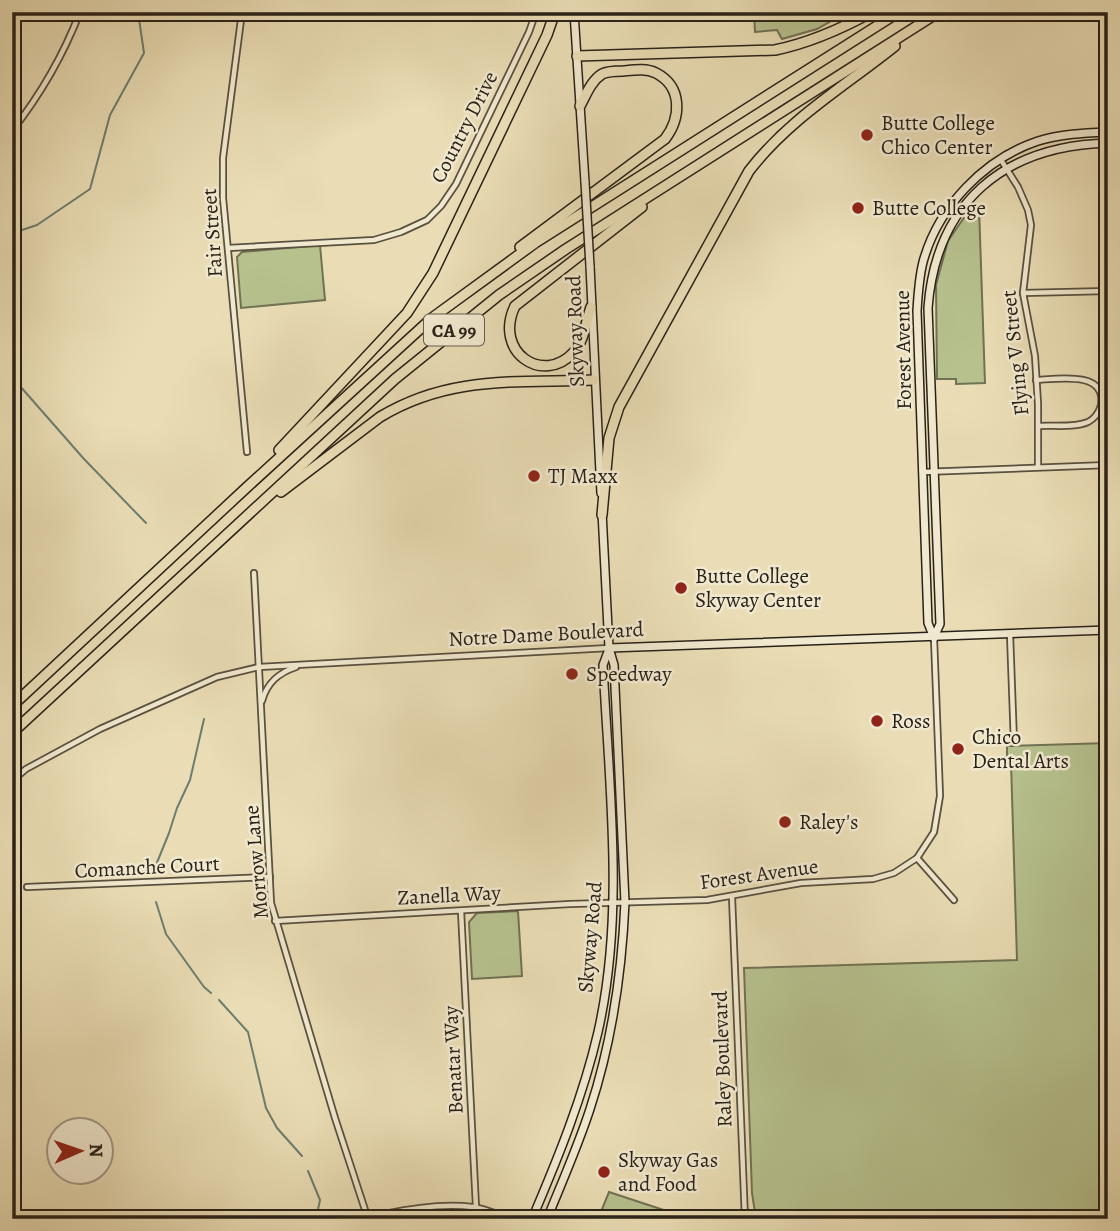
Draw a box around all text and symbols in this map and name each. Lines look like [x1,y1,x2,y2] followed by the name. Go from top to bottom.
[424,66,504,188] street label: Country Drive
[881,109,995,161] place label: Butte College Chico Center
[859,127,875,143] marker: Butte College Chico Center
[195,187,229,279] street label: Fair Street
[872,194,986,222] place label: Butte College
[850,200,866,216] marker: Butte College
[559,274,591,387] street label: Skyway Road
[994,289,1036,417] street label: Flying V Street
[888,290,918,410] street label: Forest Avenue
[424,314,484,346] road number: CA 99
[548,462,618,490] place label: TJ Maxx
[526,468,542,484] marker: TJ Maxx
[695,562,821,614] place label: Butte College Skyway Center
[673,580,689,596] marker: Butte College Skyway Center
[448,615,645,653] street label: Notre Dame Boulevard
[586,660,672,688] place label: Speedway
[564,666,580,682] marker: Speedway
[891,707,931,735] place label: Ross
[869,713,885,729] marker: Ross
[972,723,1069,775] place label: Chico Dental Arts
[950,741,966,757] marker: Chico Dental Arts
[237,804,275,920] street label: Morrow Lane
[799,808,859,836] place label: Raley's
[777,814,793,830] marker: Raley's
[74,849,220,885] street label: Comanche Court
[698,852,820,896] street label: Forest Avenue
[397,878,502,912] street label: Zanella Way
[571,879,609,994] street label: Skyway Road
[706,989,738,1128] street label: Raley Boulevard
[436,1004,470,1115] street label: Benatar Way
[46,1116,116,1186] north arrow
[83,1143,109,1158] text: N
[618,1146,718,1198] place label: Skyway Gas and Food
[596,1164,612,1180] marker: Skyway Gas and Food

